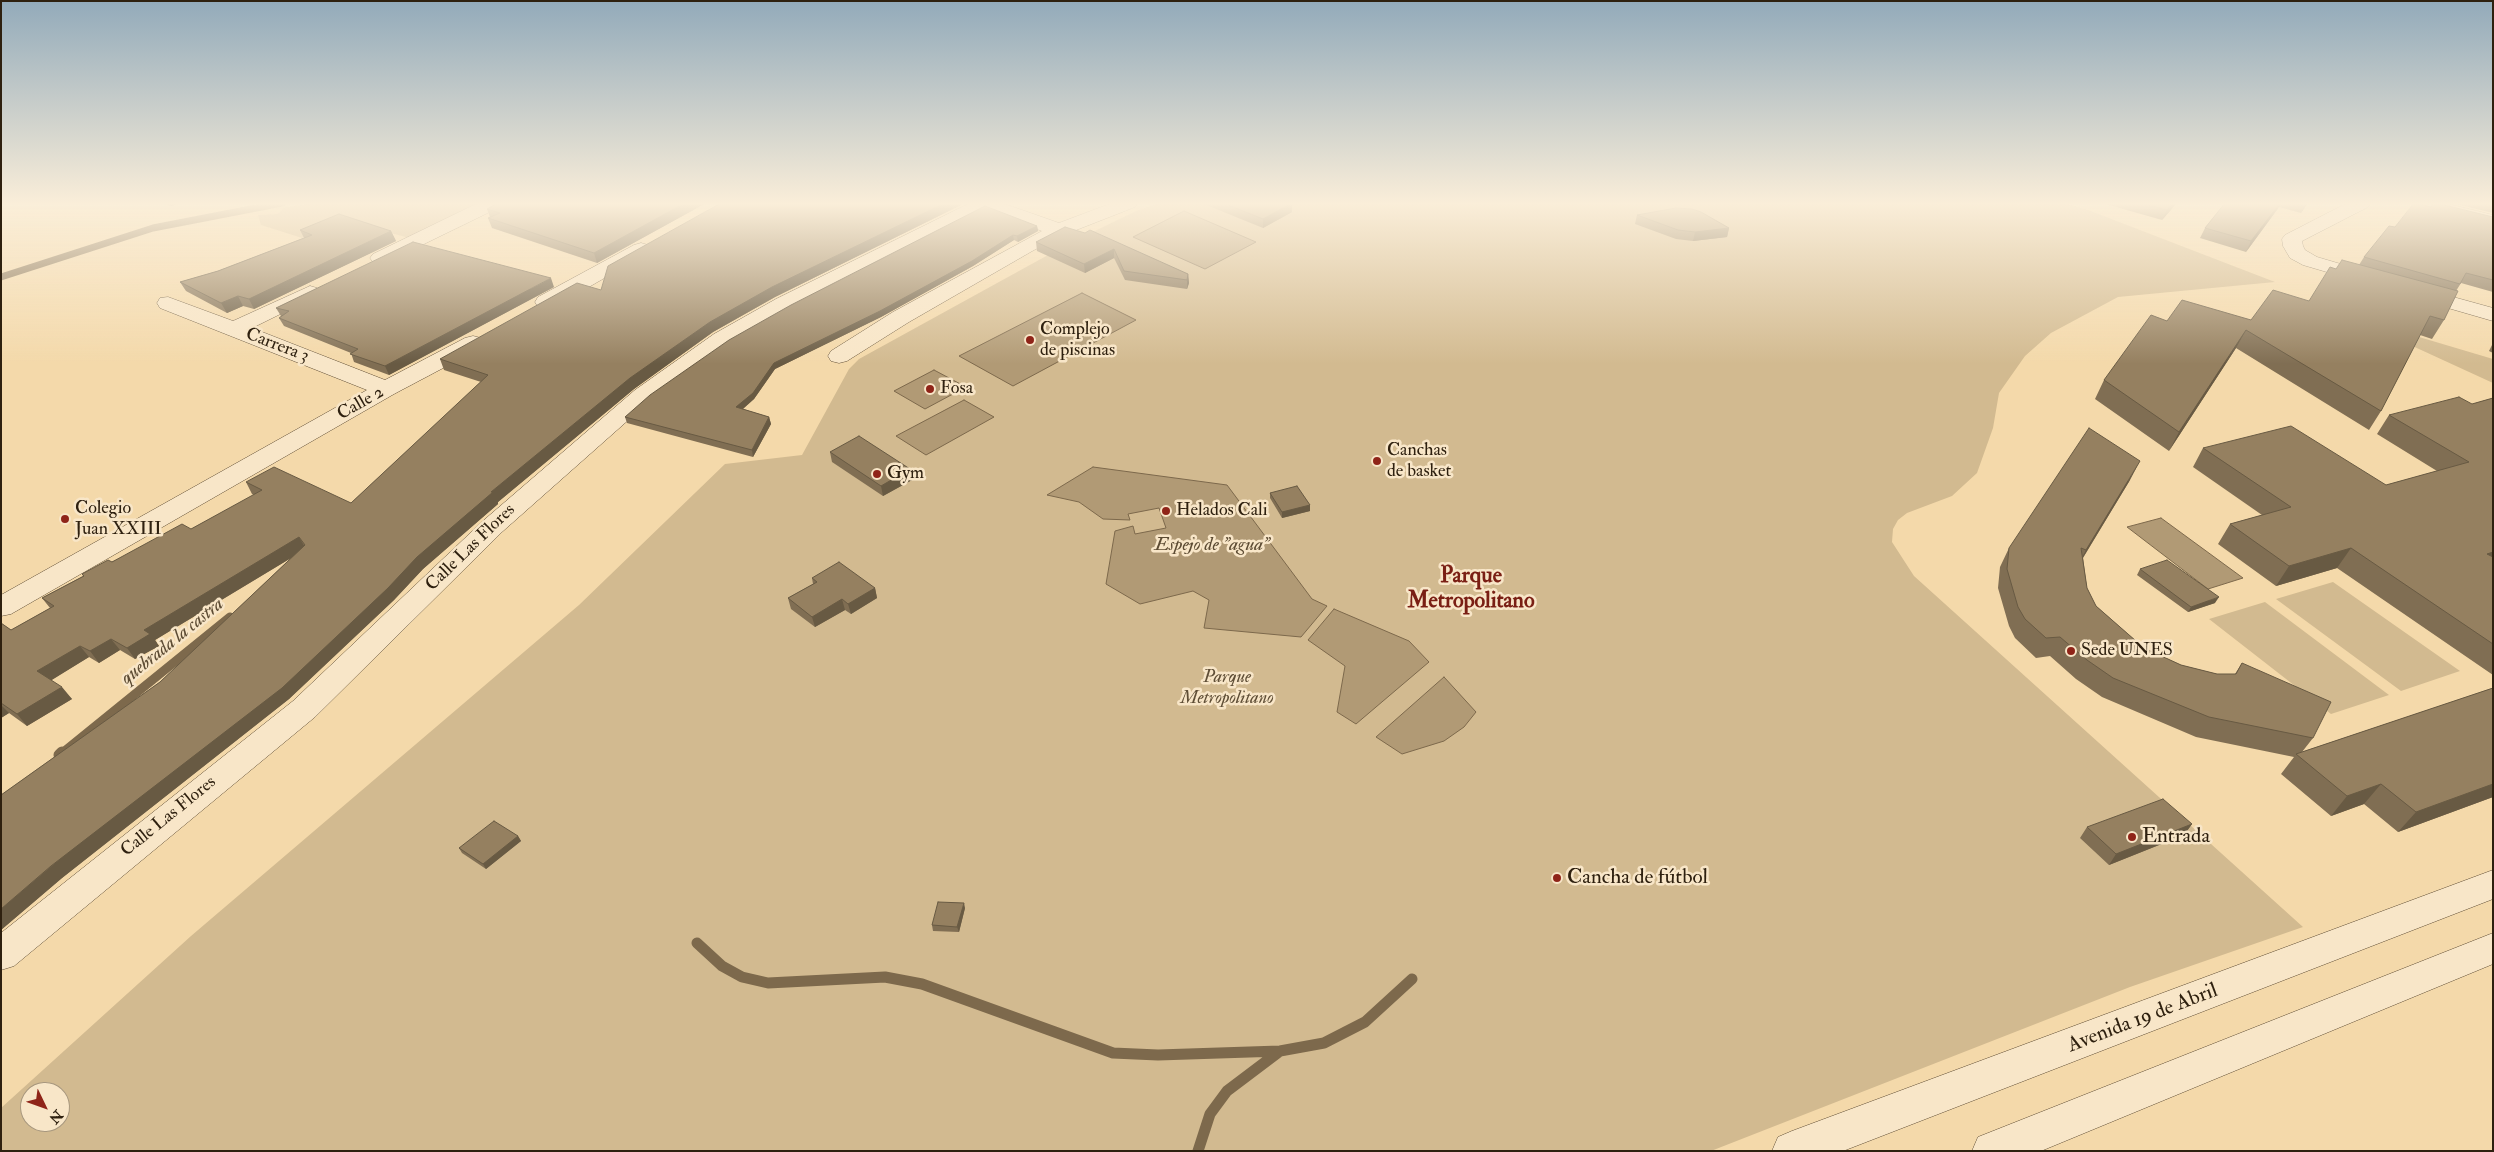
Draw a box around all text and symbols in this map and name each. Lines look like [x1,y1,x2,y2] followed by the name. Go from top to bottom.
[1040,319,1115,362] place label: Complejo de piscinas
[242,324,312,368] street label: Carrera 3
[1024,334,1036,346] marker: Complejo de piscinas
[940,378,973,400] place label: Fosa
[334,382,388,426] street label: Calle 2
[924,383,936,395] marker: Fosa
[1387,440,1451,482] place label: Canchas de basket
[1371,455,1383,467] marker: Canchas de basket
[887,463,924,485] place label: Gym
[871,468,883,480] marker: Gym
[75,498,161,540] place label: Colegio Juan XXIII
[422,500,520,596] street label: Calle Las Flores
[1176,500,1267,522] place label: Helados Cali
[1160,505,1172,517] marker: Helados Cali
[59,513,71,525] marker: Colegio Juan XXIII
[1155,535,1269,557] water label: Espejo de "agua"
[1408,564,1534,616] district label: Parque Metropolitano
[117,594,229,690] water label: quebrada la castra
[2081,640,2173,662] place label: Sede UNES
[2065,645,2077,657] marker: Sede UNES
[1180,667,1274,710] park label: Parque Metropolitano
[117,772,221,862] street label: Calle Las Flores
[2142,824,2210,850] place label: Entrada
[2126,831,2138,843] marker: Entrada
[1567,865,1708,891] place label: Cancha de fútbol
[1551,872,1563,884] marker: Cancha de fútbol
[2064,979,2222,1059] street label: Avenida 19 de Abril
[20,1082,70,1132] north arrow
[45,1106,66,1127] text: N

